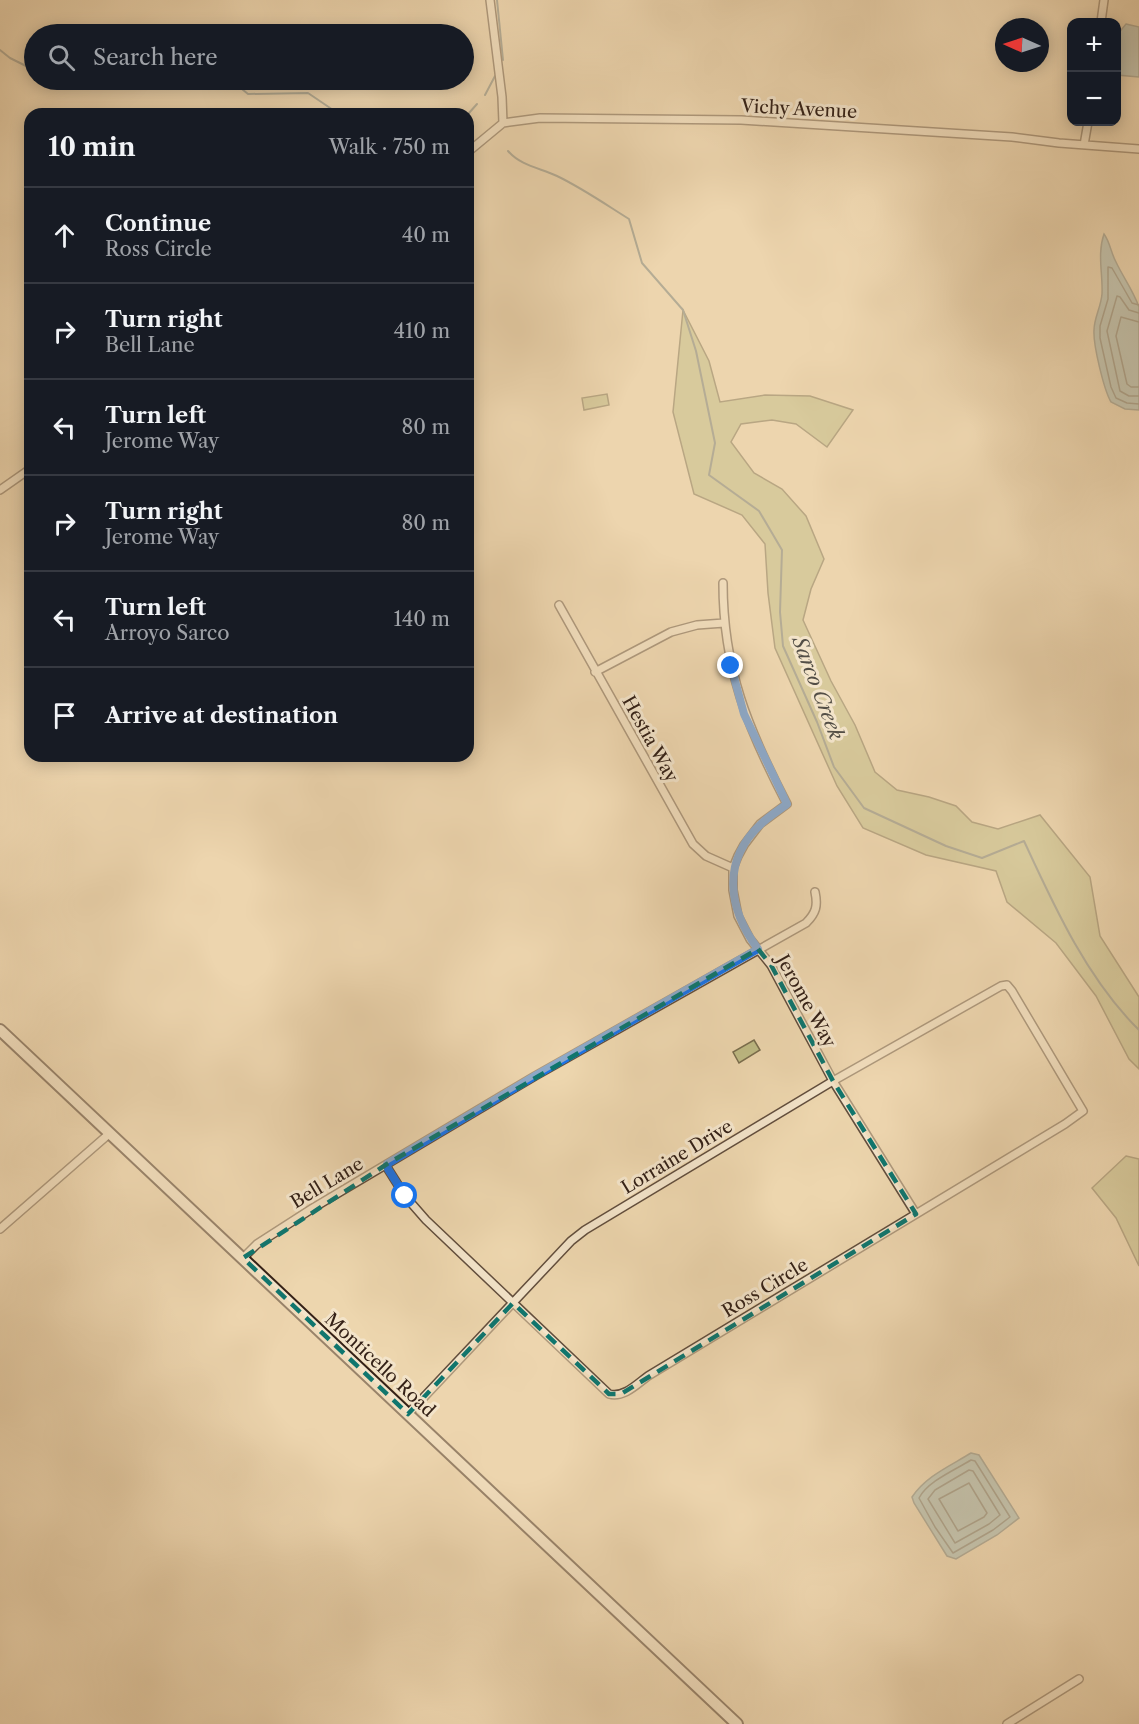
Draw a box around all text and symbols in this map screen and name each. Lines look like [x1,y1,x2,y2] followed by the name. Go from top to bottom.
[995,18,1049,72] north arrow
[1067,18,1121,126] map controls
[1067,18,1121,72] button: +
[24,24,474,90] search box
[45,41,78,74] icon: search
[93,44,218,71] text: Search here
[1067,72,1121,126] button: −
[739,95,858,123] street label: Vichy Avenue
[48,131,136,163] text: 10 min
[329,135,450,159] text: Walk · 750 m
[105,210,211,237] text: Continue
[48,219,81,252] icon: ahead
[402,223,450,247] text: 40 m
[105,237,212,261] text: Ross Circle
[105,306,223,333] text: Turn right
[48,315,81,348] icon: right
[393,319,450,343] text: 410 m
[105,333,195,357] text: Bell Lane
[105,402,206,429] text: Turn left
[48,411,81,444] icon: left
[402,415,450,439] text: 80 m
[105,429,219,453] text: Jerome Way
[105,498,223,525] text: Turn right
[48,507,81,540] icon: right
[402,511,450,535] text: 80 m
[105,525,219,549] text: Jerome Way
[105,594,206,621] text: Turn left
[48,603,81,636] icon: left
[393,607,450,631] text: 140 m
[105,621,230,645] text: Arroyo Sarco
[787,632,849,744] water label: Sarco Creek
[717,652,743,678] route end
[617,692,683,787] street label: Hestia Way
[48,699,81,732] icon: arrive
[105,702,338,729] text: Arrive at destination
[770,948,841,1052] street label: Jerome Way
[617,1115,737,1199] street label: Lorraine Drive
[287,1153,367,1213] street label: Bell Lane
[391,1182,417,1208] route start
[718,1254,812,1322] street label: Ross Circle
[320,1308,440,1422] street label: Monticello Road

